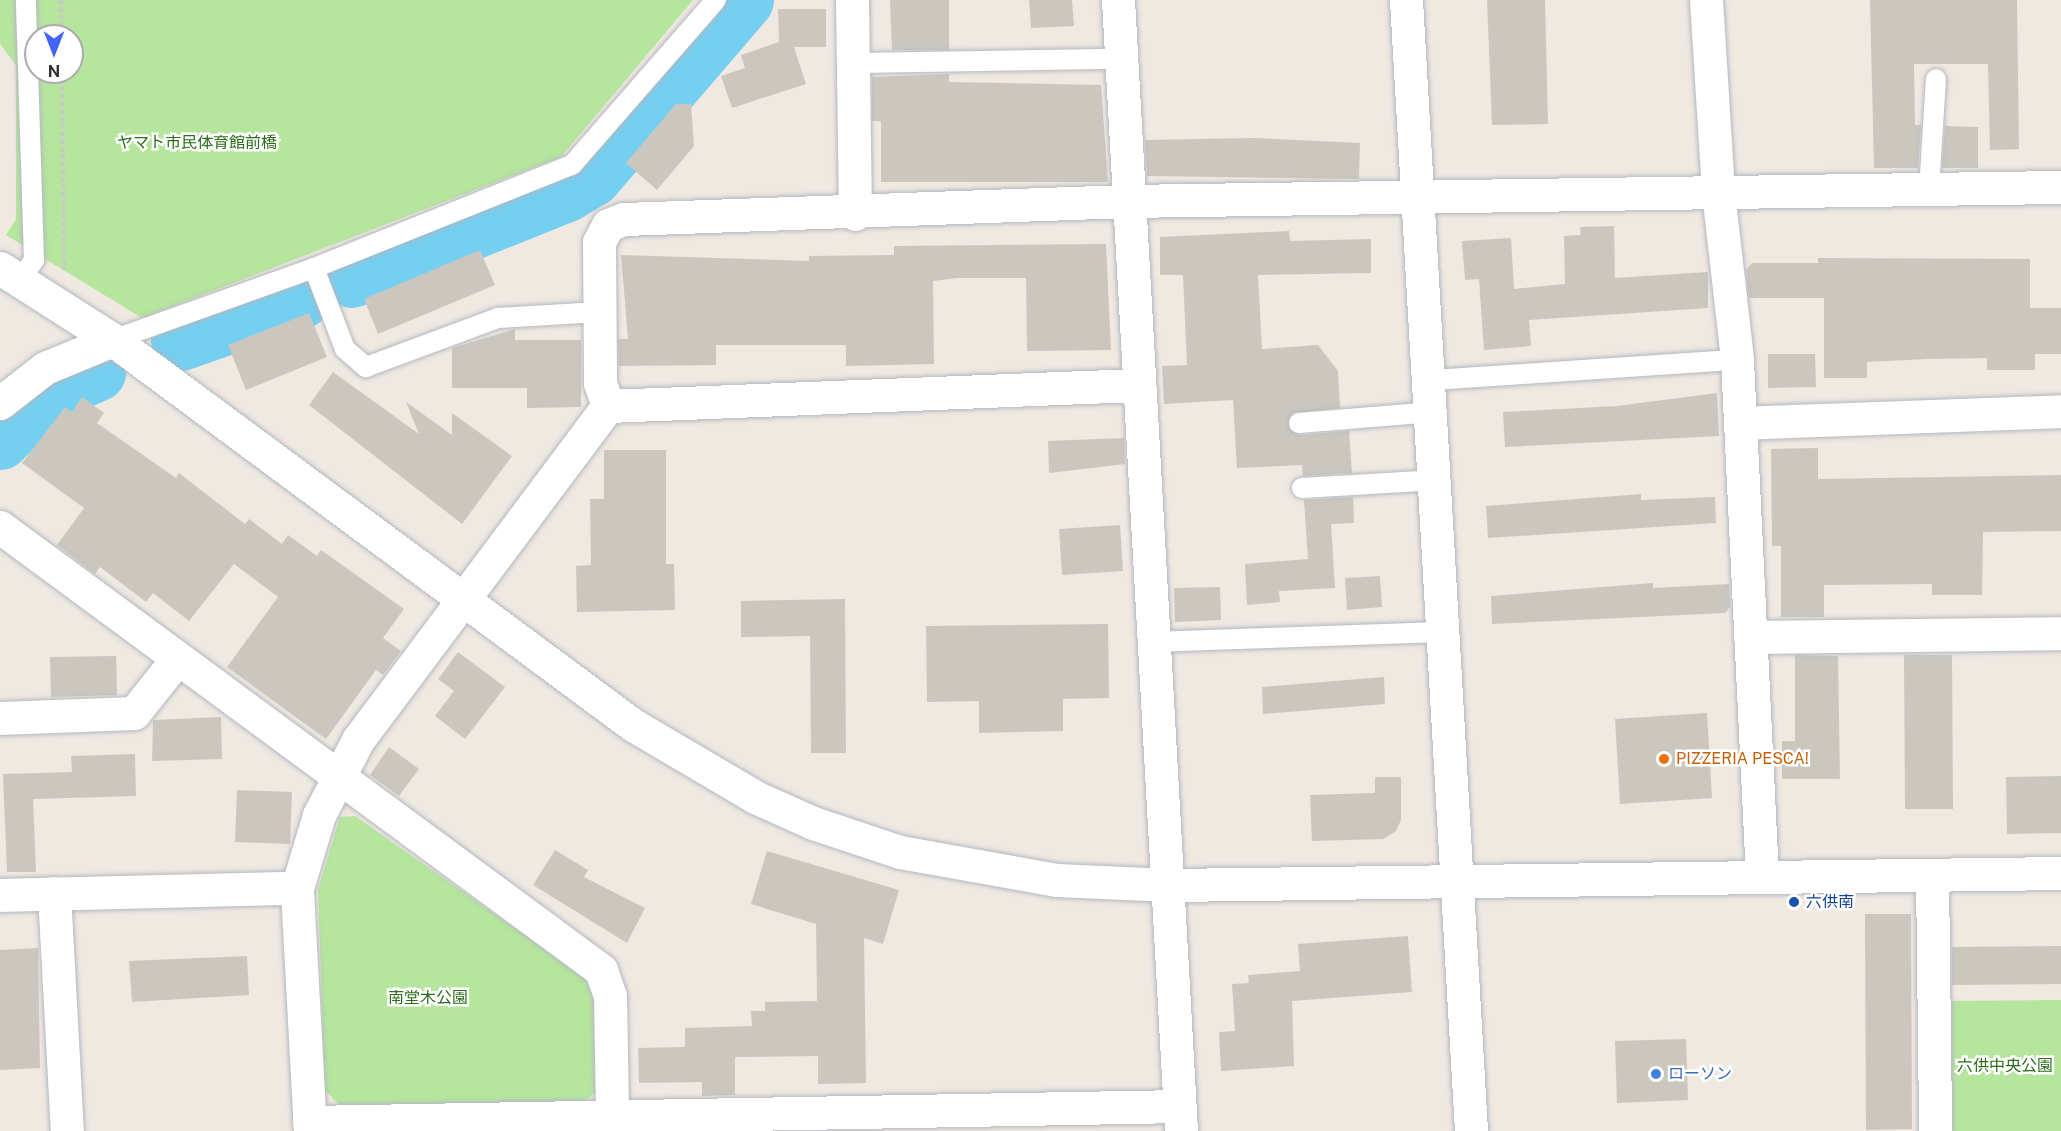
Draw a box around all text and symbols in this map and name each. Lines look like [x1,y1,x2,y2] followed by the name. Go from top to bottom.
[24,24,84,84] north arrow
[48,61,60,80] text: N
[117,133,277,153] park label: ヤマト市民体育館前橋
[1676,749,1809,769] place label: PIZZERIA PESCA!
[1657,752,1671,766] marker: PIZZERIA PESCA!
[1806,892,1854,912] place label: 六供南
[1787,895,1801,909] marker: 六供南
[388,988,468,1008] park label: 南堂木公園
[1957,1056,2053,1076] park label: 六供中央公園
[1668,1064,1732,1084] place label: ローソン
[1649,1067,1663,1081] marker: ローソン

